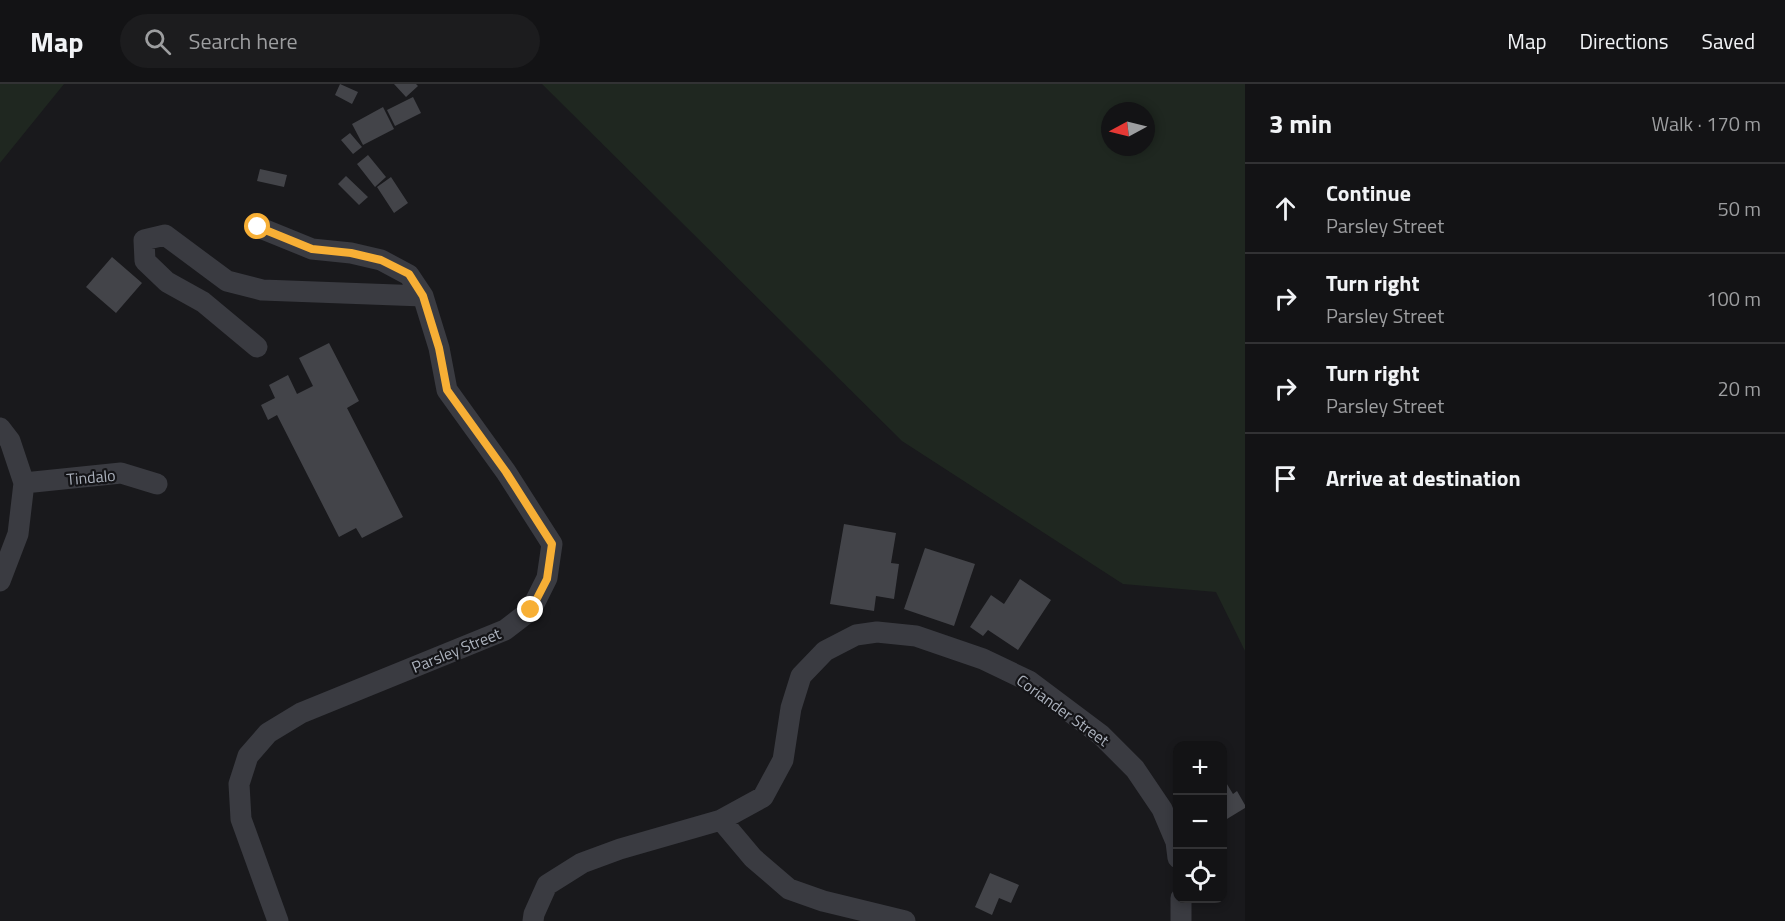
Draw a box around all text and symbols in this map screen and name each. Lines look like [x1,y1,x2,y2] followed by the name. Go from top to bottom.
[120,14,540,68] search box
[30,20,84,63] text: Map
[189,24,298,58] text: Search here
[141,25,174,58] icon: search
[1507,25,1547,57] text: Map
[1580,25,1669,57] text: Directions
[1702,25,1755,57] text: Saved
[1101,102,1155,156] north arrow
[1269,104,1332,143] text: 3 min
[1652,108,1761,139] text: Walk · 170 m
[1326,176,1411,210] text: Continue
[1269,192,1302,225] icon: ahead
[1717,193,1761,224] text: 50 m
[1326,210,1444,241] text: Parsley Street
[244,213,270,239] route start
[1326,266,1420,300] text: Turn right
[1269,282,1302,315] icon: right
[1706,283,1761,314] text: 100 m
[1326,300,1444,331] text: Parsley Street
[1326,356,1420,390] text: Turn right
[1269,372,1302,405] icon: right
[1717,373,1761,404] text: 20 m
[1326,390,1444,421] text: Parsley Street
[1326,461,1521,495] text: Arrive at destination
[1269,462,1302,495] icon: arrive
[65,463,117,491] street label: Tindalo
[517,596,543,622] route end
[408,621,505,679] street label: Parsley Street
[1012,668,1115,752] street label: Coriander Street
[1173,741,1227,903] map controls
[1173,741,1227,795] button: +
[1173,795,1227,849] button: −
[1173,849,1227,903] button: locate

